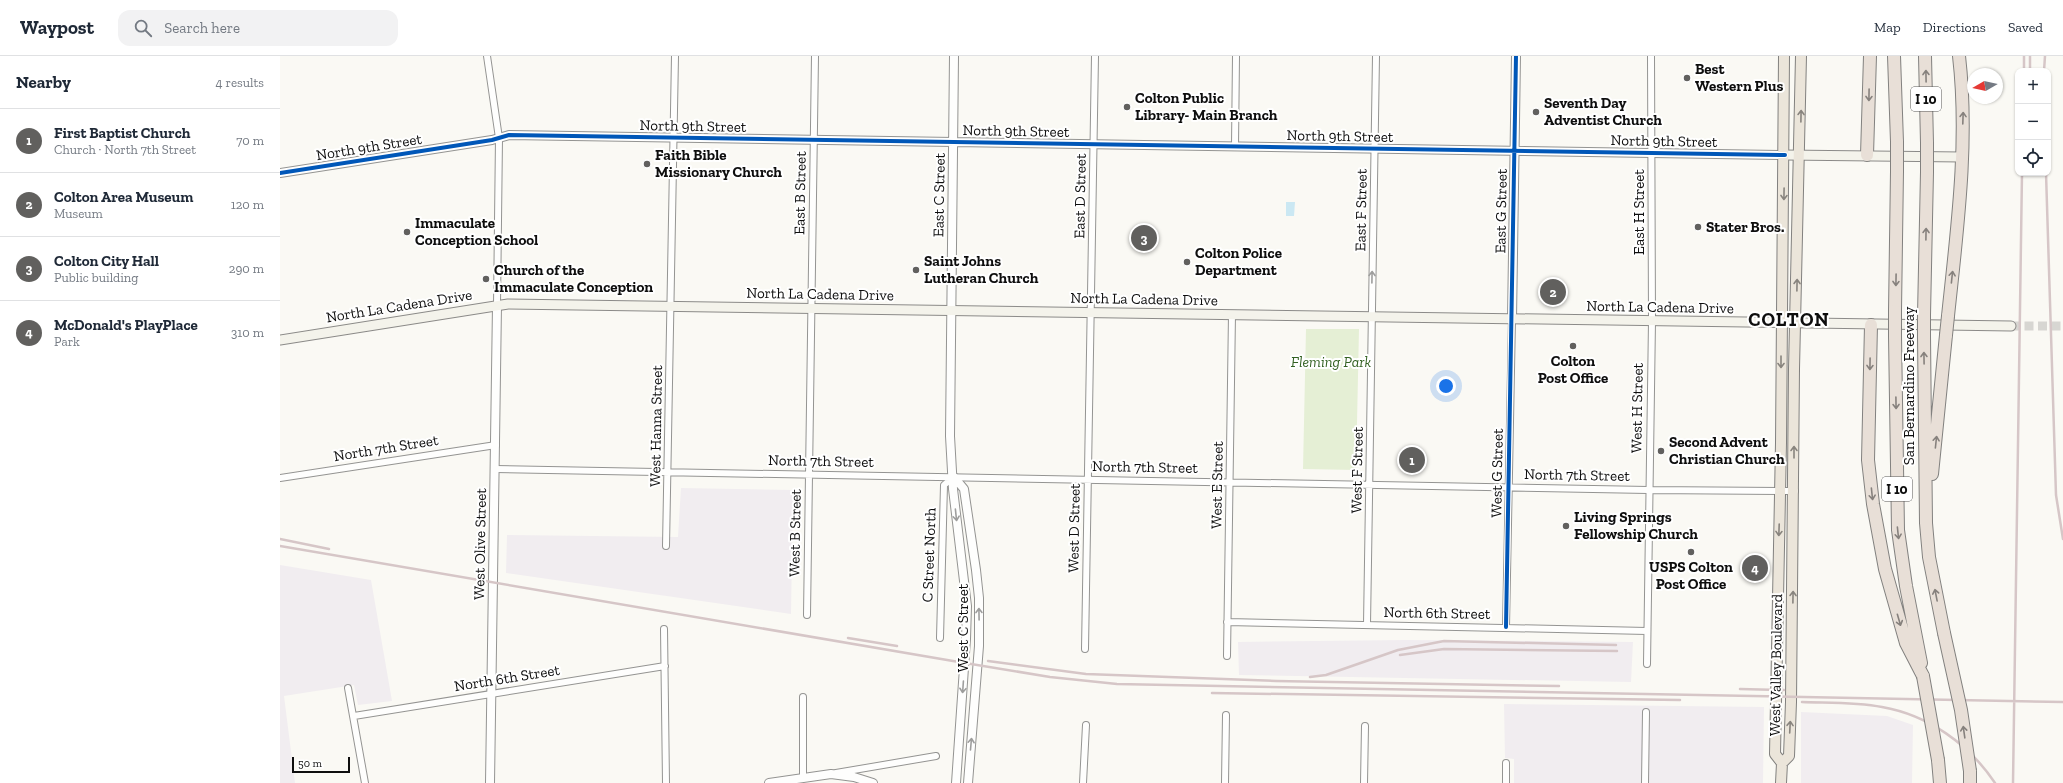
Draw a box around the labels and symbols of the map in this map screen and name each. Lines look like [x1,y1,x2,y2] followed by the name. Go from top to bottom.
[1695,60,1784,95] place label: Best Western Plus
[1967,68,2003,104] north arrow
[1922,70,1930,83] one-way arrow
[1682,73,1692,83] marker: Best Western Plus
[1911,87,1941,111] road number: I 10
[1865,88,1873,101] one-way arrow
[1135,89,1278,124] place label: Colton Public Library- Main Branch
[1544,94,1662,129] place label: Seventh Day Adventist Church
[1122,102,1132,112] marker: Colton Public Library- Main Branch
[1531,107,1541,117] marker: Seventh Day Adventist Church
[1797,110,1804,123] one-way arrow
[1959,112,1966,125] one-way arrow
[640,116,747,136] street label: North 9th Street
[963,121,1070,141] street label: North 9th Street
[1287,126,1394,146] street label: North 9th Street
[315,130,424,164] street label: North 9th Street
[1611,131,1718,151] street label: North 9th Street
[655,146,782,181] place label: Faith Bible Missionary Church
[790,151,810,235] street label: East B Street
[929,152,949,237] street label: East C Street
[1070,153,1090,239] street label: East D Street
[642,159,652,169] marker: Faith Bible Missionary Church
[1351,168,1371,251] street label: East F Street
[1491,168,1511,254] street label: East G Street
[1630,169,1648,255] street label: East H Street
[1780,187,1788,200] one-way arrow
[415,214,538,249] place label: Immaculate Conception School
[1706,218,1784,236] place label: Stater Bros.
[1693,222,1703,232] marker: Stater Bros.
[1131,223,1157,253] pin: 3
[402,227,412,237] marker: Immaculate Conception School
[1922,228,1930,241] one-way arrow
[1195,244,1282,279] place label: Colton Police Department
[924,252,1039,287] place label: Saint Johns Lutheran Church
[1182,257,1192,267] marker: Colton Police Department
[494,261,653,296] place label: Church of the Immaculate Conception
[911,265,921,275] marker: Saint Johns Lutheran Church
[1368,271,1376,284] one-way arrow
[1948,271,1956,284] one-way arrow
[1892,273,1900,286] one-way arrow
[481,274,491,284] marker: Church of the Immaculate Conception
[1540,277,1566,307] pin: 2
[1793,279,1801,292] one-way arrow
[746,284,894,304] street label: North La Cadena Drive
[325,286,473,326] street label: North La Cadena Drive
[1070,289,1218,309] street label: North La Cadena Drive
[1586,297,1734,317] street label: North La Cadena Drive
[1900,306,1918,465] street label: San Bernardino Freeway
[1748,308,1830,331] district label: COLTON
[1568,341,1578,351] marker: Colton Post Office
[1538,352,1608,387] place label: Colton Post Office
[1920,352,1928,365] one-way arrow
[1291,353,1371,371] park label: Fleming Park
[1777,355,1785,368] one-way arrow
[1866,357,1874,370] one-way arrow
[1627,362,1647,453] street label: West H Street
[646,365,666,487] street label: West Hanna Street
[1436,376,1456,396] your location
[1892,396,1900,409] one-way arrow
[1347,426,1367,514] street label: West F Street
[1487,428,1507,518] street label: West G Street
[332,431,440,465] street label: North 7th Street
[1669,433,1785,468] place label: Second Advent Christian Church
[1932,436,1939,449] one-way arrow
[1207,441,1227,529] street label: West E Street
[1399,445,1425,475] pin: 1
[1656,446,1666,456] marker: Second Advent Christian Church
[1790,446,1798,459] one-way arrow
[768,451,874,471] street label: North 7th Street
[1092,457,1198,477] street label: North 7th Street
[1524,465,1630,485] street label: North 7th Street
[1882,477,1912,501] road number: I 10
[1064,483,1084,573] street label: West D Street
[470,487,490,600] street label: West Olive Street
[1868,487,1875,500] one-way arrow
[785,488,805,577] street label: West B Street
[918,507,940,603] street label: C Street North
[952,508,960,521] one-way arrow
[1574,508,1698,543] place label: Living Springs Fellowship Church
[1561,521,1571,531] marker: Living Springs Fellowship Church
[1775,523,1783,536] one-way arrow
[1895,526,1902,539] one-way arrow
[1686,547,1696,557] marker: USPS Colton Post Office
[1742,553,1768,583] pin: 4
[1649,558,1733,593] place label: USPS Colton Post Office
[954,583,972,672] street label: West C Street
[1932,589,1940,602] one-way arrow
[1789,591,1796,604] one-way arrow
[1766,593,1786,736] street label: West Valley Boulevard
[1384,603,1491,623] street label: North 6th Street
[975,608,983,621] one-way arrow
[1896,614,1903,627] one-way arrow
[453,661,562,695] street label: North 6th Street
[959,680,966,693] one-way arrow
[1786,721,1794,734] one-way arrow
[1961,726,1968,739] one-way arrow
[968,738,975,751] one-way arrow
[292,755,350,774] scale bar

